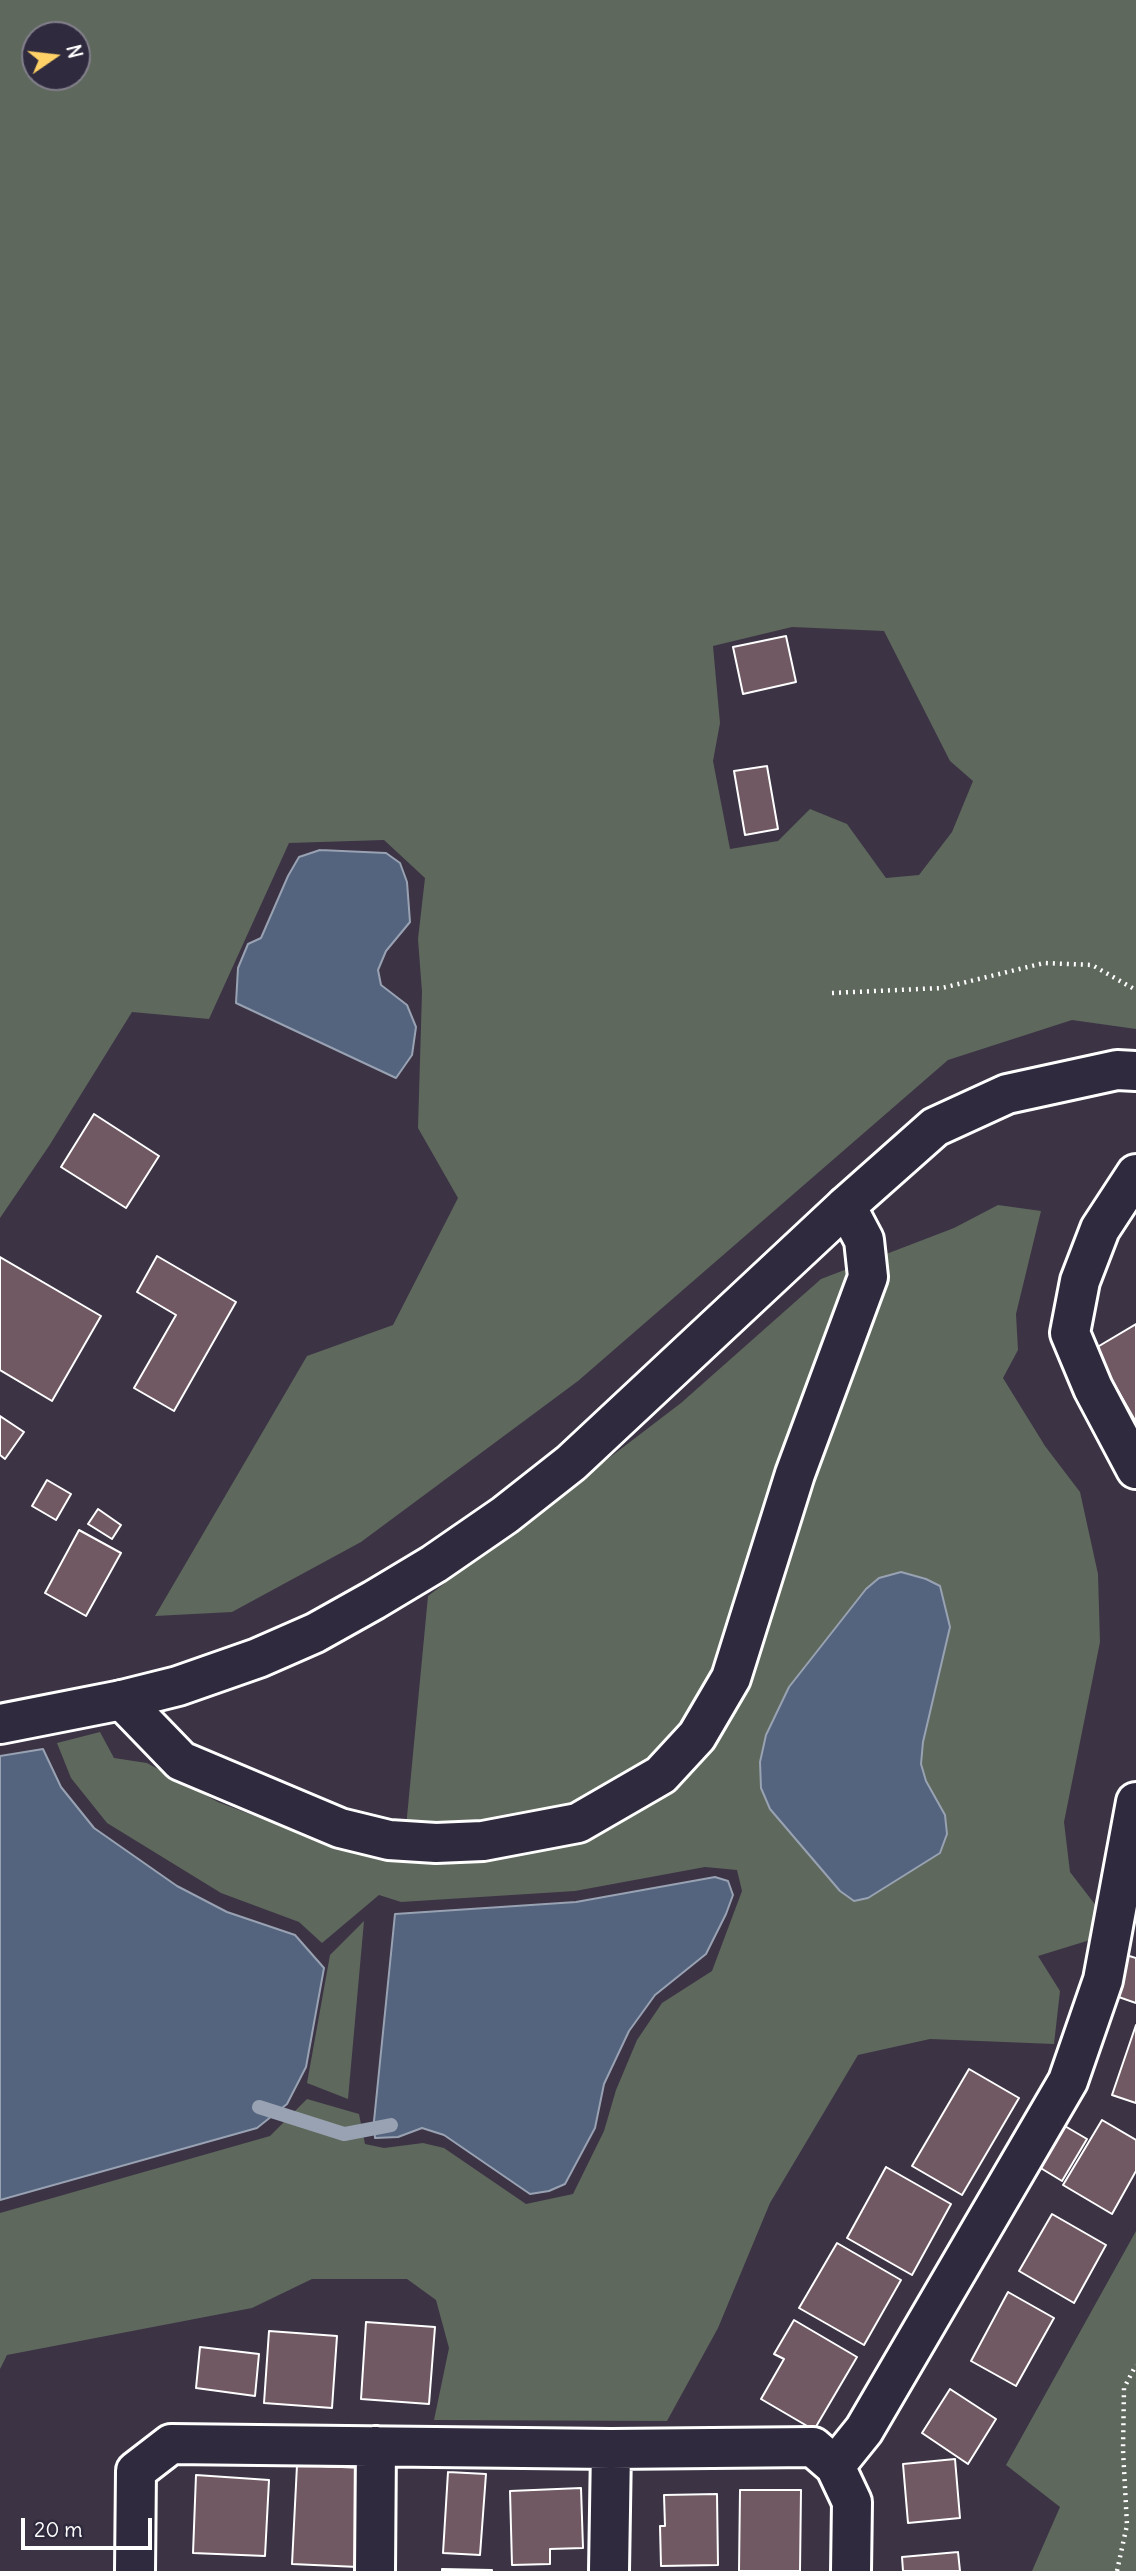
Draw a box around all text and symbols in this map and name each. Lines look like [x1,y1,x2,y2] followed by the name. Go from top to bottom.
[21,21,91,91] north arrow
[61,42,88,61] text: N
[24,2504,156,2548] scale bar
[34,2516,83,2543] text: 20 m

